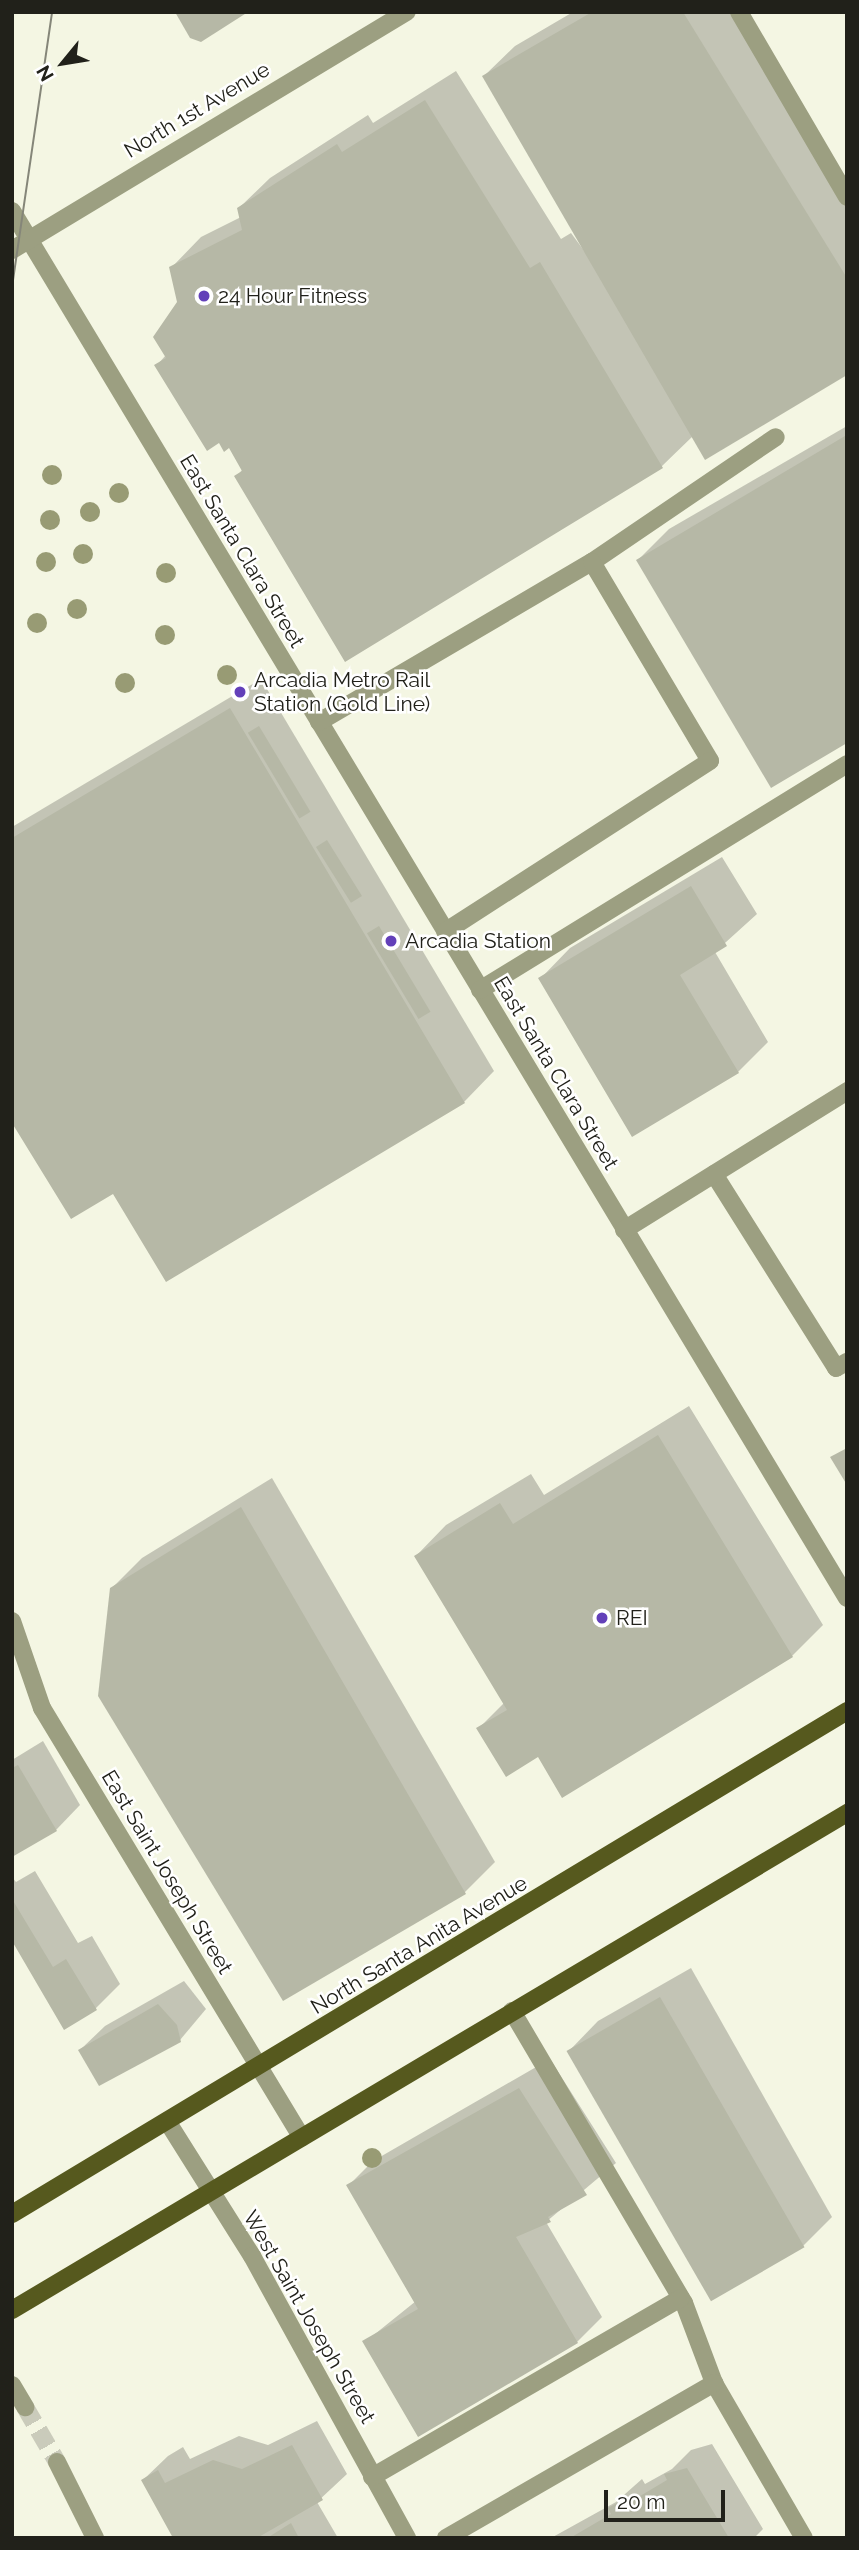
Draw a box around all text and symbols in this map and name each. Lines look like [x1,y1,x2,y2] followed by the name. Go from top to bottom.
[28,28,98,98] north arrow
[119,57,275,163] street label: North 1st Avenue
[32,62,58,85] text: N
[218,283,368,309] place label: 24 Hour Fitness
[196,288,212,304] marker: 24 Hour Fitness
[174,450,310,652] street label: East Santa Clara Street
[254,667,430,717] place label: Arcadia Metro Rail Station (Gold Line)
[232,684,248,700] marker: Arcadia Metro Rail Station (Gold Line)
[405,928,551,954] place label: Arcadia Station
[383,933,399,949] marker: Arcadia Station
[488,972,624,1174] street label: East Santa Clara Street
[616,1605,648,1631] place label: REI
[594,1610,610,1626] marker: REI
[96,1765,238,1979] street label: East Saint Joseph Street
[306,1870,532,2020] street label: North Santa Anita Avenue
[237,2206,381,2428] street label: West Saint Joseph Street
[607,2476,728,2520] scale bar
[617,2489,665,2514] text: 20 m

